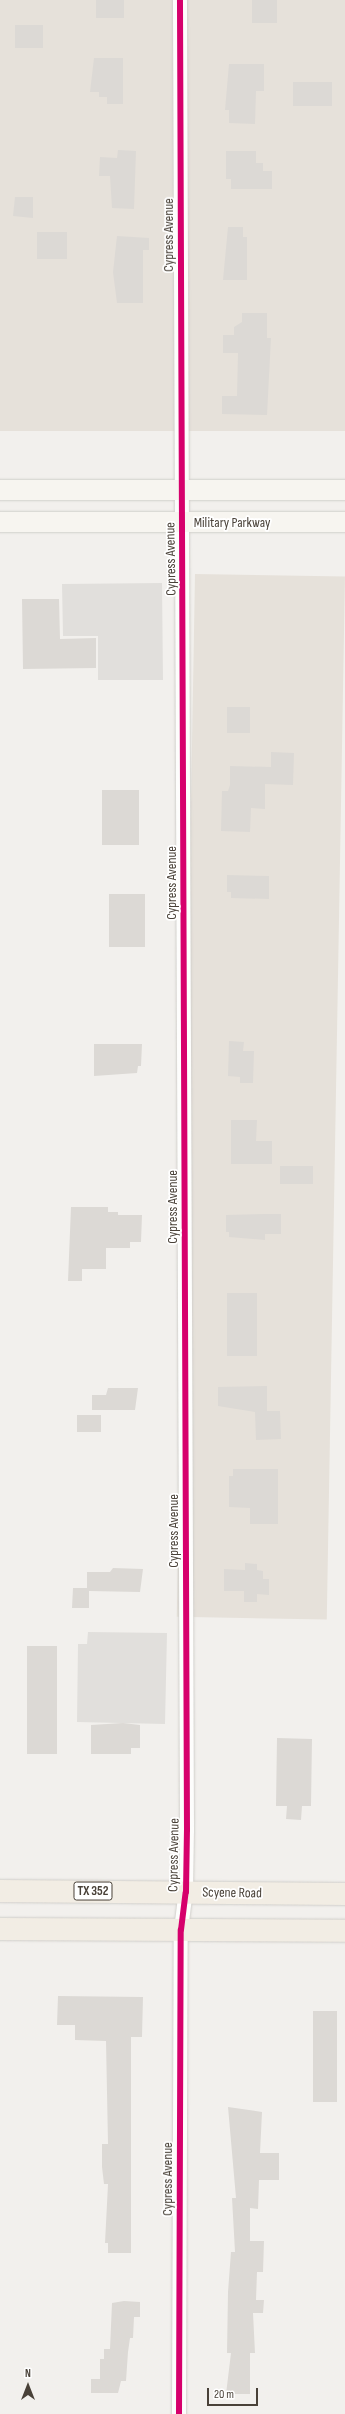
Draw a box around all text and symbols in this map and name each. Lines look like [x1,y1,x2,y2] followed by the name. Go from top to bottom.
[161,198,177,272] street label: Cypress Avenue
[194,515,270,531] street label: Military Parkway
[162,522,180,596] street label: Cypress Avenue
[164,846,180,920] street label: Cypress Avenue
[165,1170,181,1244] street label: Cypress Avenue
[166,1494,182,1568] street label: Cypress Avenue
[165,1818,183,1892] street label: Cypress Avenue
[73,1880,113,1902] road number: TX 352
[202,1884,262,1902] street label: Scyene Road
[160,2142,176,2216] street label: Cypress Avenue
[8,2366,48,2406] north arrow
[25,2367,31,2380] text: N
[209,2380,260,2406] scale bar
[214,2387,234,2402] text: 20 m

